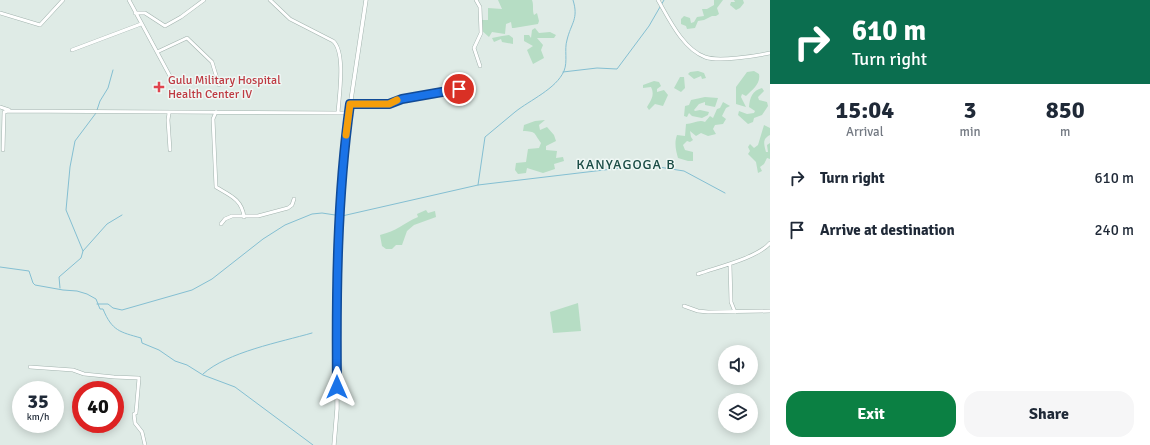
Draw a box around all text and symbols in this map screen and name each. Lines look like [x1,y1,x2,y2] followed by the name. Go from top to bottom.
[852,14,926,48] text: 610 m
[786,16,838,68] icon: right
[852,48,927,70] text: Turn right
[442,72,476,106] pin
[168,73,281,102] place label: Gulu Military Hospital Health Center IV
[448,78,470,100] icon: arrive
[153,81,165,93] marker: Gulu Military Hospital Health Center IV
[835,95,894,125] text: 15:04
[964,95,976,125] text: 3
[1046,95,1085,125] text: 850
[846,124,883,140] text: Arrival
[960,124,981,140] text: min
[1060,124,1070,140] text: m
[576,156,676,173] district label: KANYAGOGA B
[786,167,808,189] icon: right
[820,169,885,187] text: Turn right
[1094,169,1134,187] text: 610 m
[786,219,808,241] icon: arrive
[820,221,955,239] text: Arrive at destination
[1094,221,1134,239] text: 240 m
[718,345,758,433] map controls
[718,345,758,385] button: sound
[316,366,358,408] position arrow
[72,381,124,433] speed limit sign: 40
[27,389,49,414] text: 35
[786,391,956,437] button: Exit
[964,391,1134,437] button: Share
[718,393,758,433] button: layers
[27,411,49,423] text: km/h

